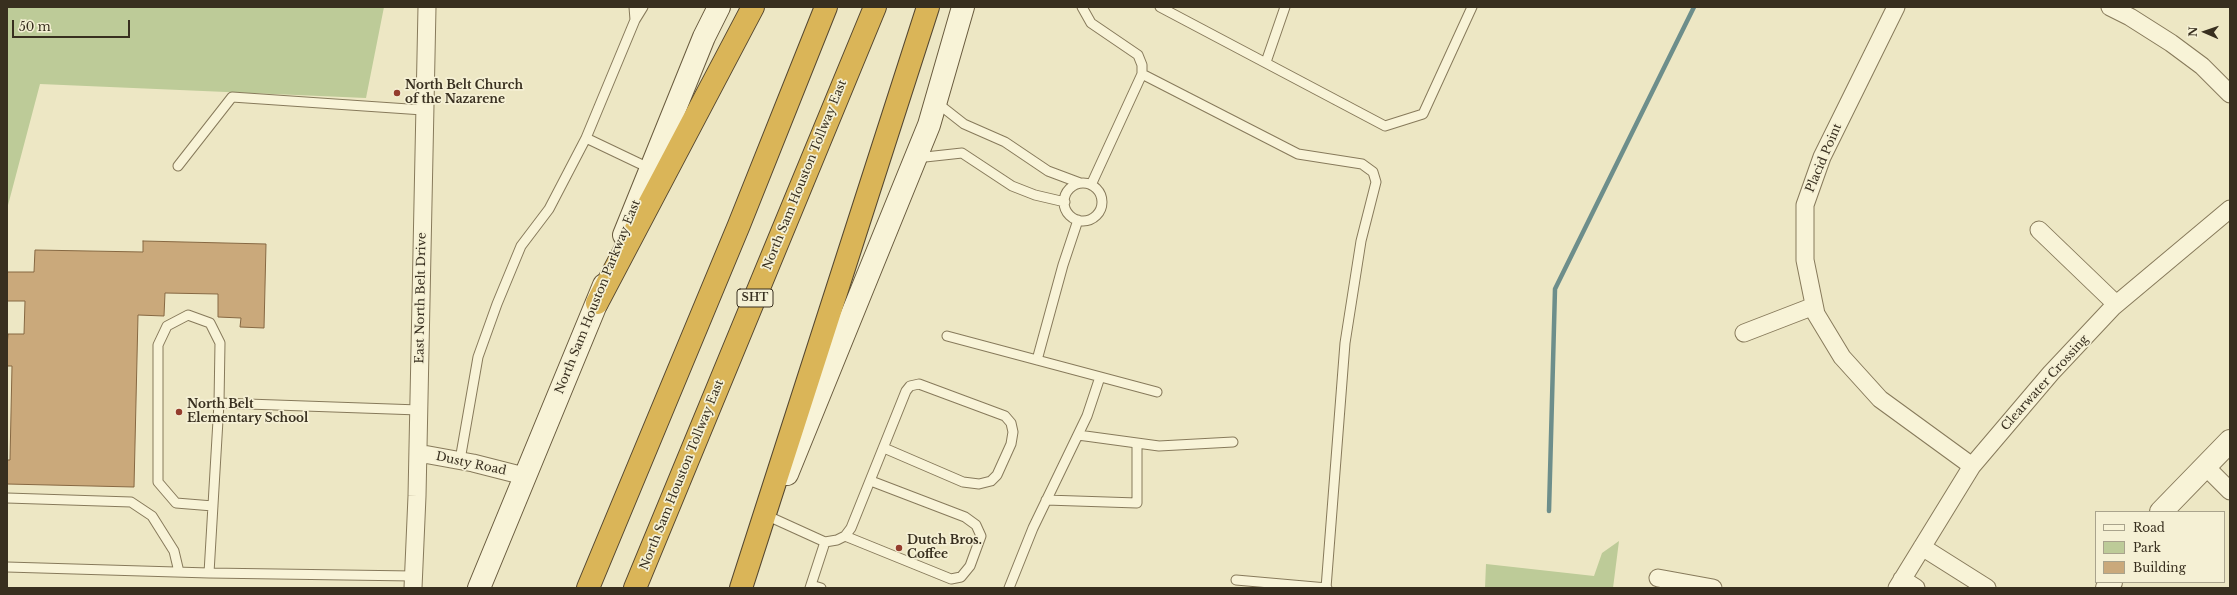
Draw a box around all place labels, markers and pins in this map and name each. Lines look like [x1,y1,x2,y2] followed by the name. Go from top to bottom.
[405,79,523,107] place label: North Belt Church of the Nazarene
[392,88,402,98] marker: North Belt Church of the Nazarene
[187,398,308,426] place label: North Belt Elementary School
[174,407,184,417] marker: North Belt Elementary School
[907,534,982,562] place label: Dutch Bros. Coffee
[894,543,904,553] marker: Dutch Bros. Coffee

